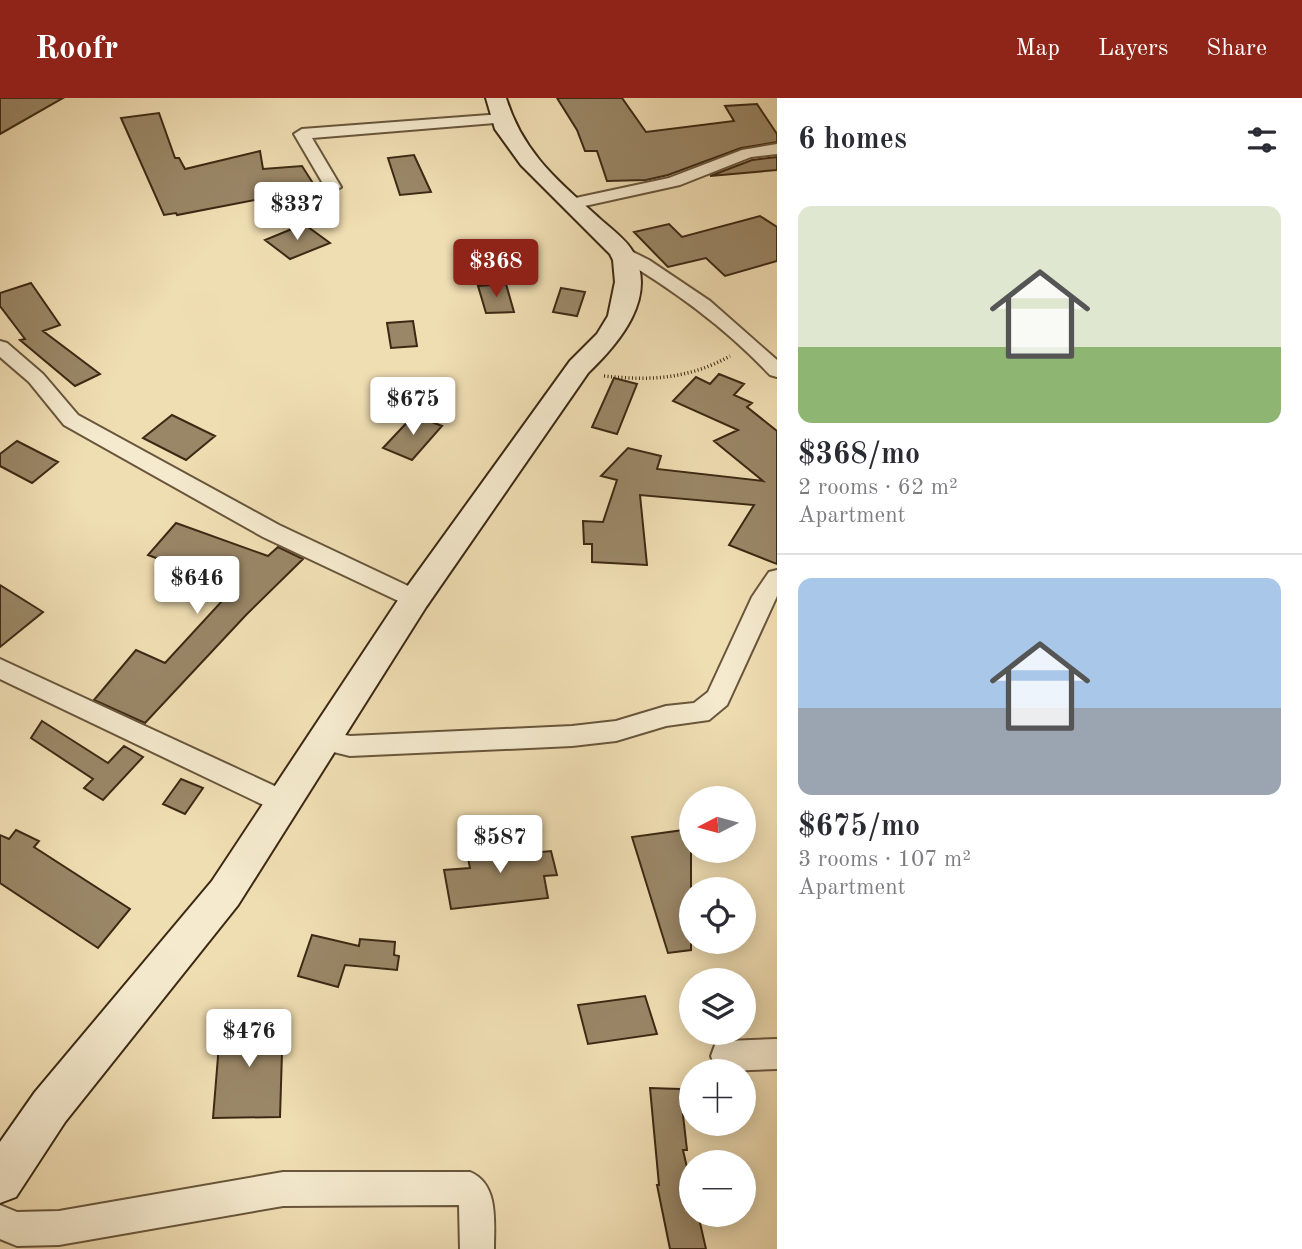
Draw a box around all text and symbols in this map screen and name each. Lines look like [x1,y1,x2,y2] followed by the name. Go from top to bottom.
[35,33,118,66] text: Roofr
[1016,37,1060,61] text: Map
[1098,37,1168,61] text: Layers
[1206,37,1267,61] text: Share
[1243,121,1281,159] icon: filters
[798,125,907,155] text: 6 homes
[256,183,338,242] pin: $337
[270,193,324,216] text: $337
[455,240,537,299] pin: $368
[469,250,523,273] text: $368
[977,251,1103,377] icon: home
[372,378,454,437] pin: $675
[386,388,440,411] text: $675
[798,440,920,470] text: $368/mo
[798,476,958,499] text: 2 rooms · 62 m²
[798,504,906,527] text: Apartment
[156,556,238,616] pin: $646
[170,567,224,590] text: $646
[977,623,1103,749] icon: home
[679,786,756,863] north arrow
[679,786,756,1227] map controls
[798,812,920,842] text: $675/mo
[459,816,541,875] pin: $587
[473,826,527,849] text: $587
[798,848,971,871] text: 3 rooms · 107 m²
[798,876,906,899] text: Apartment
[679,877,756,954] button: locate
[679,968,756,1045] button: layers
[208,1010,290,1069] pin: $476
[222,1020,276,1043] text: $476
[679,1059,756,1136] button: +
[679,1150,756,1227] button: −

